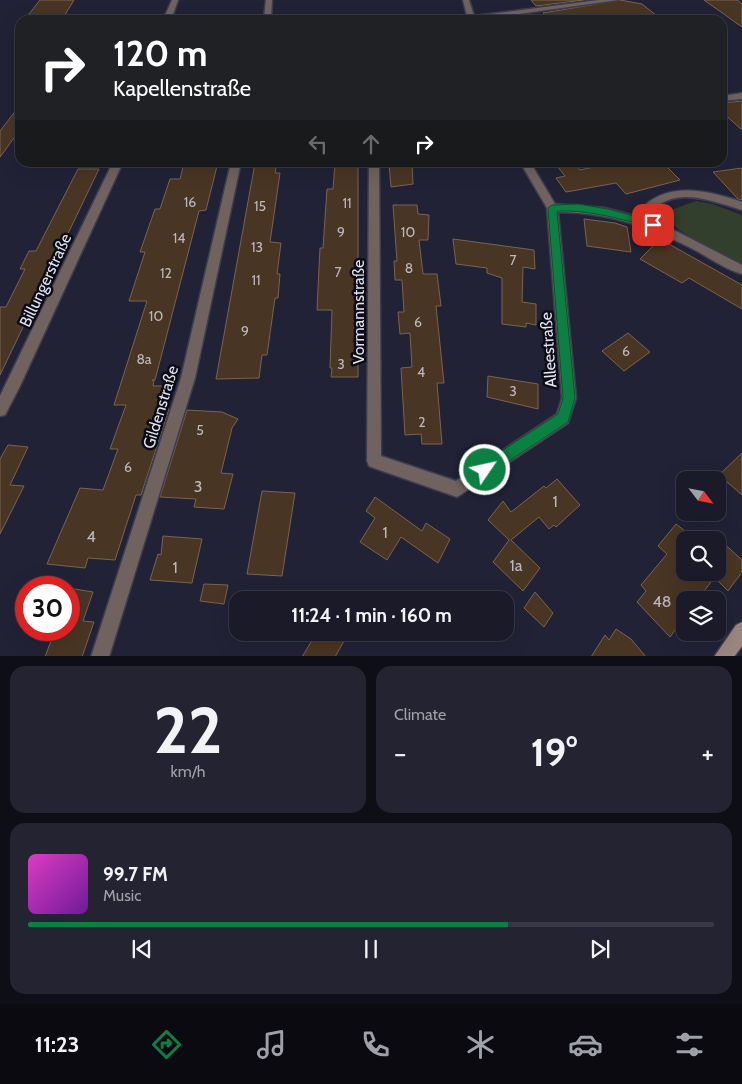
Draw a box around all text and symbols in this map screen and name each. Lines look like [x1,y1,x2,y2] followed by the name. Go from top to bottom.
[113,32,207,75] text: 120 m
[30,35,95,100] icon: right
[113,75,251,102] text: Kapellenstraße
[304,130,332,158] icon: left
[357,130,385,158] icon: ahead
[410,130,438,158] icon: right
[184,193,196,211] house number: 16
[342,194,352,212] house number: 11
[254,197,266,215] house number: 15
[632,204,674,246] pin
[639,211,667,239] icon: arrive
[337,223,345,241] house number: 9
[401,223,415,241] house number: 10
[173,229,185,247] house number: 14
[16,230,75,330] street label: Billungerstraße
[251,238,263,256] house number: 13
[509,251,517,269] house number: 7
[405,259,413,277] house number: 8
[349,260,368,364] street label: Vormannstraße
[334,263,342,281] house number: 7
[160,264,172,282] house number: 12
[251,271,261,289] house number: 11
[149,307,163,325] house number: 10
[536,312,561,388] street label: Alleestraße
[414,313,422,331] house number: 6
[241,322,249,340] house number: 9
[622,342,630,360] house number: 6
[136,350,152,368] house number: 8a
[337,355,345,373] house number: 3
[139,363,182,451] street label: Gildenstraße
[417,363,425,381] house number: 4
[509,382,517,400] house number: 3
[418,413,426,431] house number: 2
[196,421,204,439] house number: 5
[458,443,510,495] position arrow
[124,458,132,476] house number: 6
[676,471,726,521] north arrow
[676,471,726,641] map controls
[194,477,202,496] house number: 3
[552,492,558,511] house number: 1
[382,523,388,542] house number: 1
[86,527,96,546] house number: 4
[676,531,726,581] button: search
[510,556,523,575] house number: 1a
[172,558,178,577] house number: 1
[15,576,80,641] speed limit sign: 30
[676,591,726,641] button: layers
[653,592,671,611] house number: 48
[291,604,452,627] text: 11:24 · 1 min · 160 m
[154,690,222,769] text: 22
[394,705,446,724] text: Climate
[531,729,577,776] text: 19°
[394,736,406,770] text: −
[702,736,714,770] text: +
[170,762,206,781] text: km/h
[103,863,168,886] text: 99.7 FM
[103,886,141,905] text: Music
[128,935,156,963] icon: previous
[357,935,385,963] icon: pause
[586,935,614,963] icon: next
[149,1027,184,1062] icon: directions
[254,1027,289,1062] icon: music
[358,1027,393,1062] icon: phone
[463,1027,498,1062] icon: climate
[568,1027,603,1062] icon: car
[672,1027,707,1062] icon: filters
[35,1031,79,1058] text: 11:23

